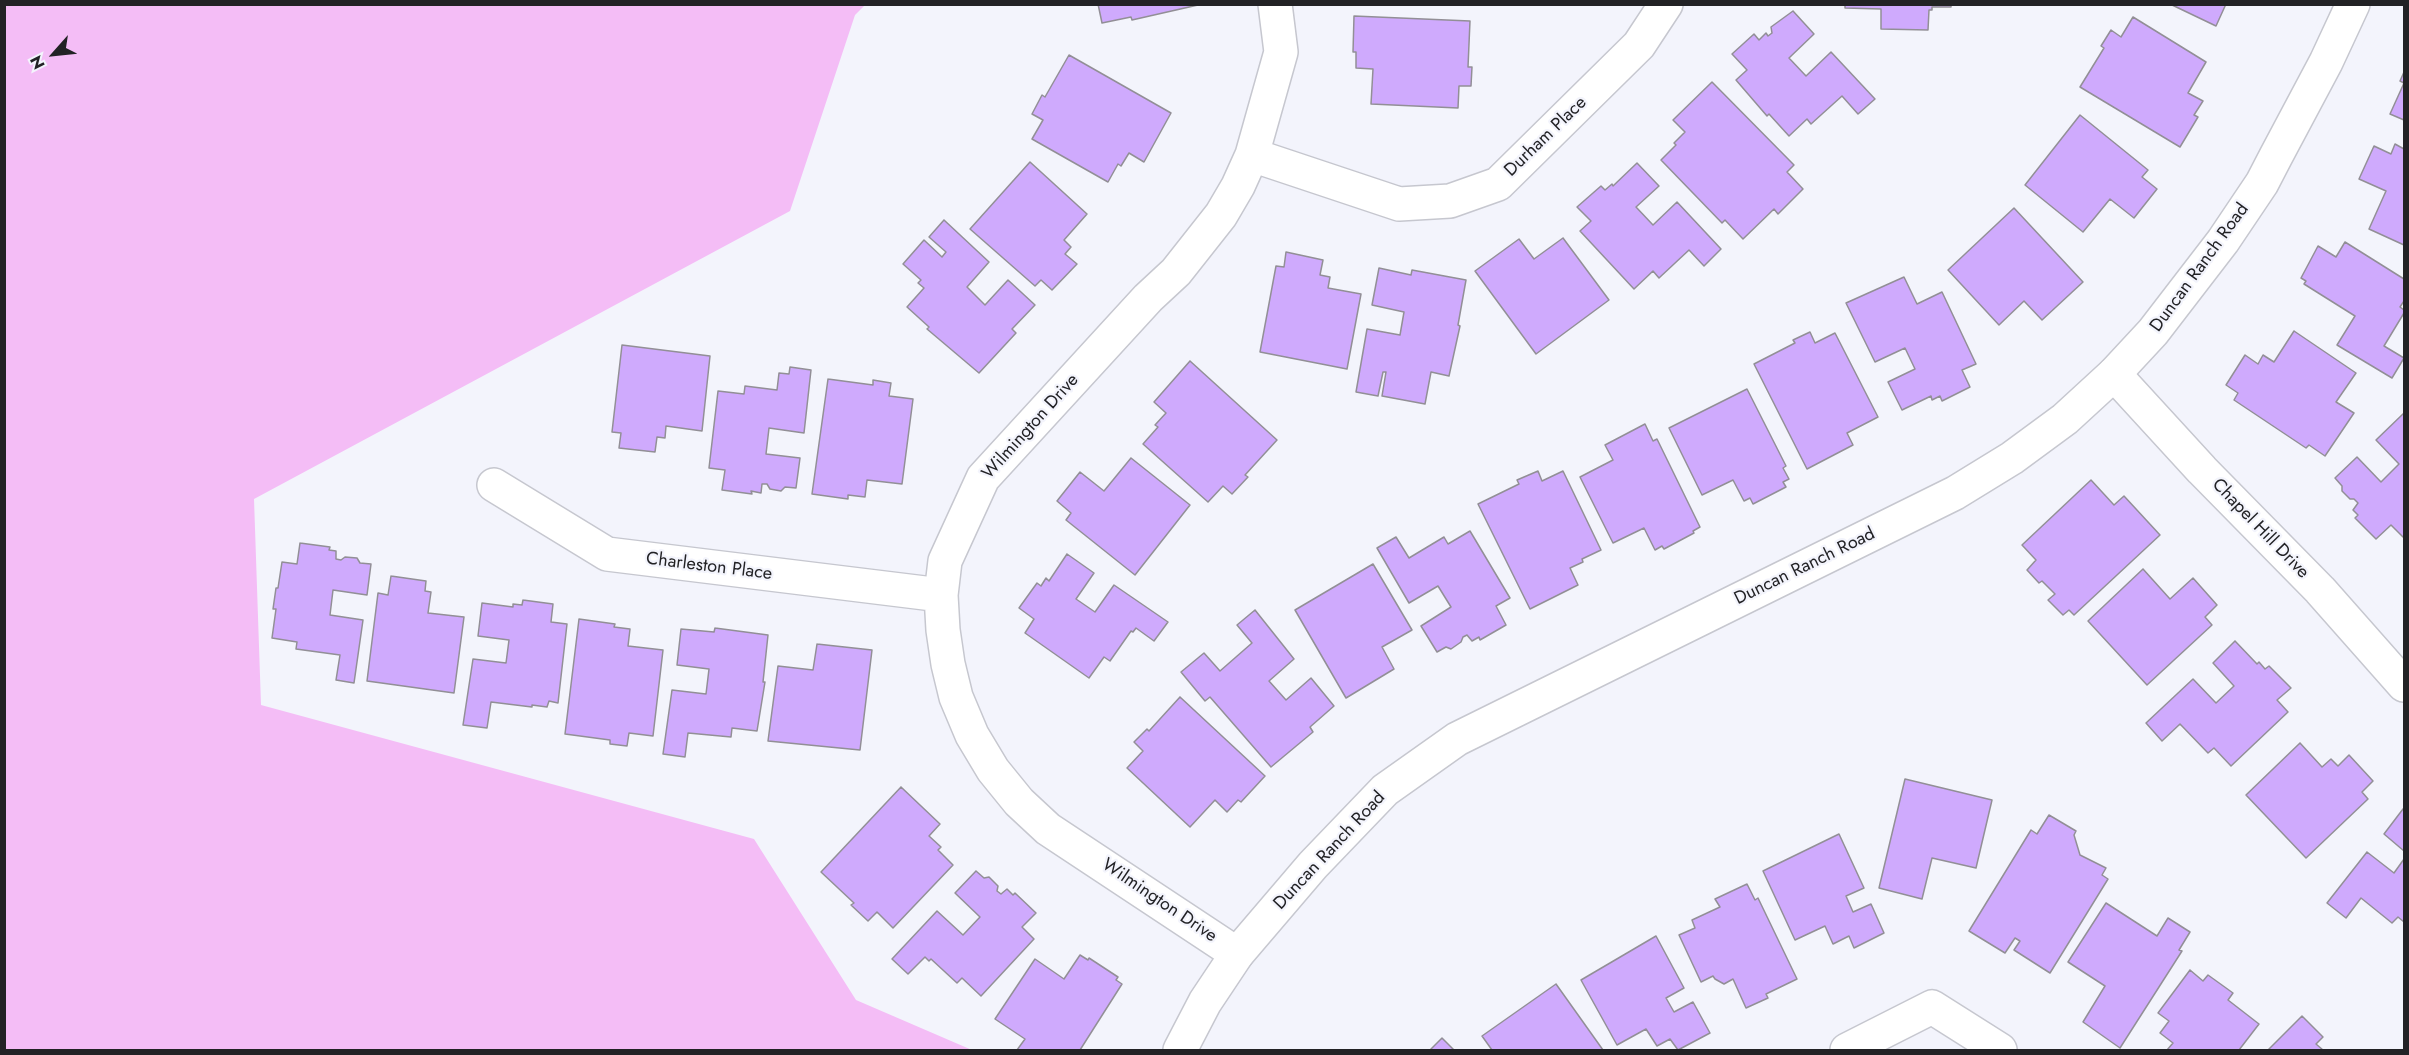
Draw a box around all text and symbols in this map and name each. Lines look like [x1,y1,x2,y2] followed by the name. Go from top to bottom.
[24,24,84,84] north arrow
[24,52,51,73] text: N
[1500,92,1592,182] street label: Durham Place
[2146,199,2254,337] street label: Duncan Ranch Road
[978,370,1084,484] street label: Wilmington Drive
[2207,474,2313,584] street label: Chapel Hill Drive
[1731,524,1879,610] street label: Duncan Ranch Road
[645,549,773,585] street label: Charleston Place
[1270,787,1390,915] street label: Duncan Ranch Road
[1097,855,1221,947] street label: Wilmington Drive

